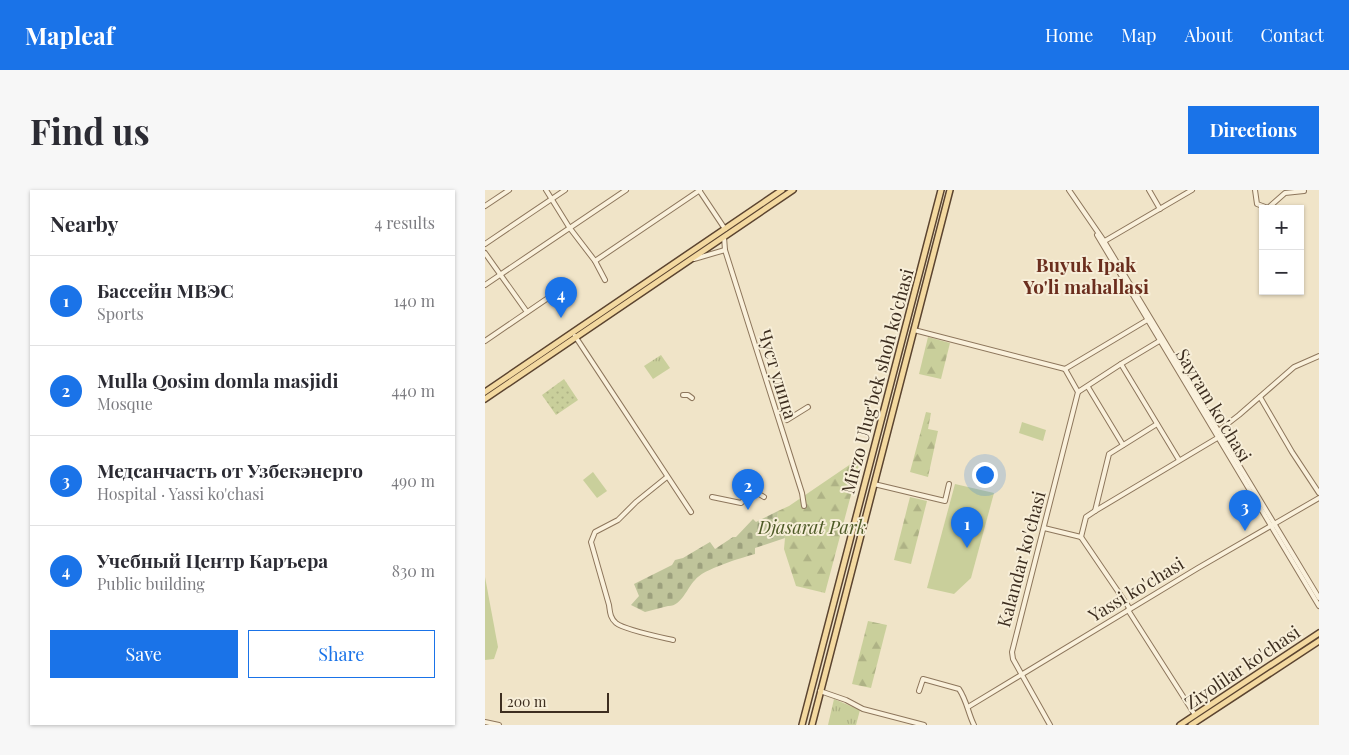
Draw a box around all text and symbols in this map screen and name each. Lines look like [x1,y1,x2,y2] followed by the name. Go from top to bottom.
[25,19,114,51] text: Mapleaf
[1045,23,1093,47] text: Home
[1121,23,1156,47] text: Map
[1184,23,1233,47] text: About
[1261,23,1324,47] text: Contact
[1188,106,1319,154] button: Directions
[30,107,150,154] text: Find us
[1259,205,1304,295] map controls
[1259,205,1304,250] button: +
[50,209,119,237] text: Nearby
[374,212,435,233] text: 4 results
[1259,250,1304,295] button: −
[1022,251,1149,299] district label: Buyuk Ipak Yo'li mahallasi
[835,266,919,496] street label: Mirzo Ulug'bek shoh ko'chasi
[97,277,234,303] text: Бассейн МВЭС
[545,277,577,318] pin: 4
[63,290,69,311] text: 1
[393,290,435,311] text: 140 m
[97,303,144,324] text: Sports
[753,326,803,422] street label: Чуст улица
[1171,344,1257,466] street label: Sayram ko'chasi
[97,367,338,393] text: Mulla Qosim domla masjidi
[62,380,70,401] text: 2
[391,380,435,401] text: 440 m
[97,393,153,414] text: Mosque
[97,457,363,483] text: Медсанчасть от Узбекэнерго
[972,462,998,488] your location
[732,469,764,510] pin: 2
[62,470,70,491] text: 3
[391,470,435,491] text: 490 m
[97,483,264,504] text: Hospital · Yassi ko'chasi
[991,488,1051,630] street label: Kalandar ko'chasi
[1229,490,1261,531] pin: 3
[951,507,983,548] pin: 1
[757,515,866,539] park label: Djasarat Park
[97,547,328,573] text: Учебный Центр Каръера
[1083,551,1188,627] street label: Yassi ko'chasi
[62,560,70,581] text: 4
[392,560,435,581] text: 830 m
[97,573,205,594] text: Public building
[1180,619,1304,715] street label: Ziyolilar ko'chasi
[50,630,238,678] button: Save
[248,630,435,678] button: Share
[500,690,609,713] scale bar
[507,692,546,711] text: 200 m

